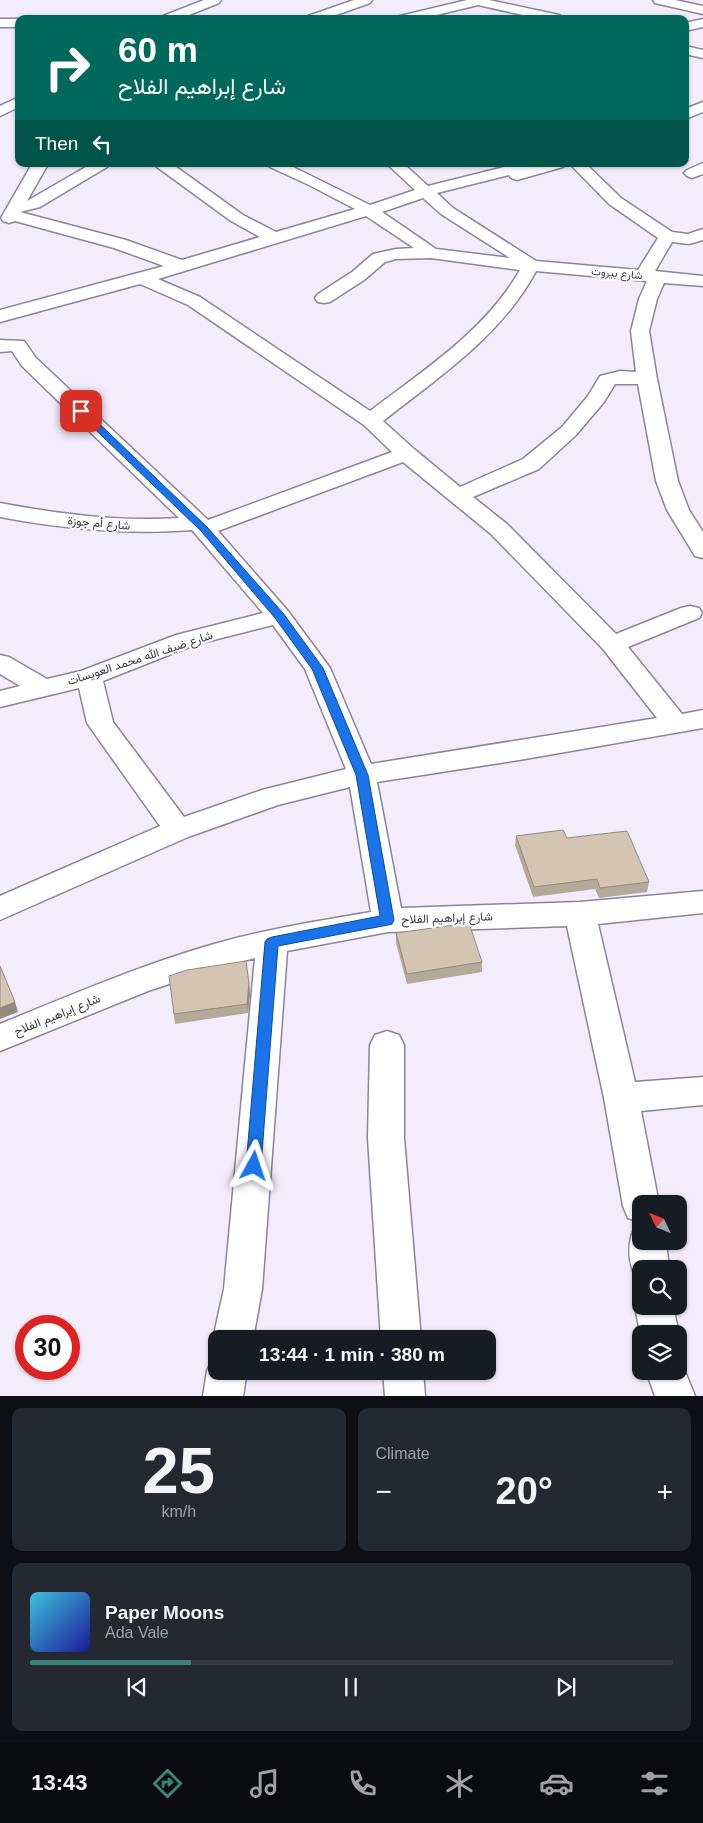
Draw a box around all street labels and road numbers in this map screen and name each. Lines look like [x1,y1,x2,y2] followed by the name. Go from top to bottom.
[591,265,643,283] street label: شارع بيروت
[67,513,131,535] street label: شارع أم جوزة
[66,628,215,690] street label: شارع ضيف الله محمد العويسات
[401,909,493,929] street label: شارع إبراهيم الفلاح
[12,991,103,1040] street label: شارع إبراهيم الفلاح

